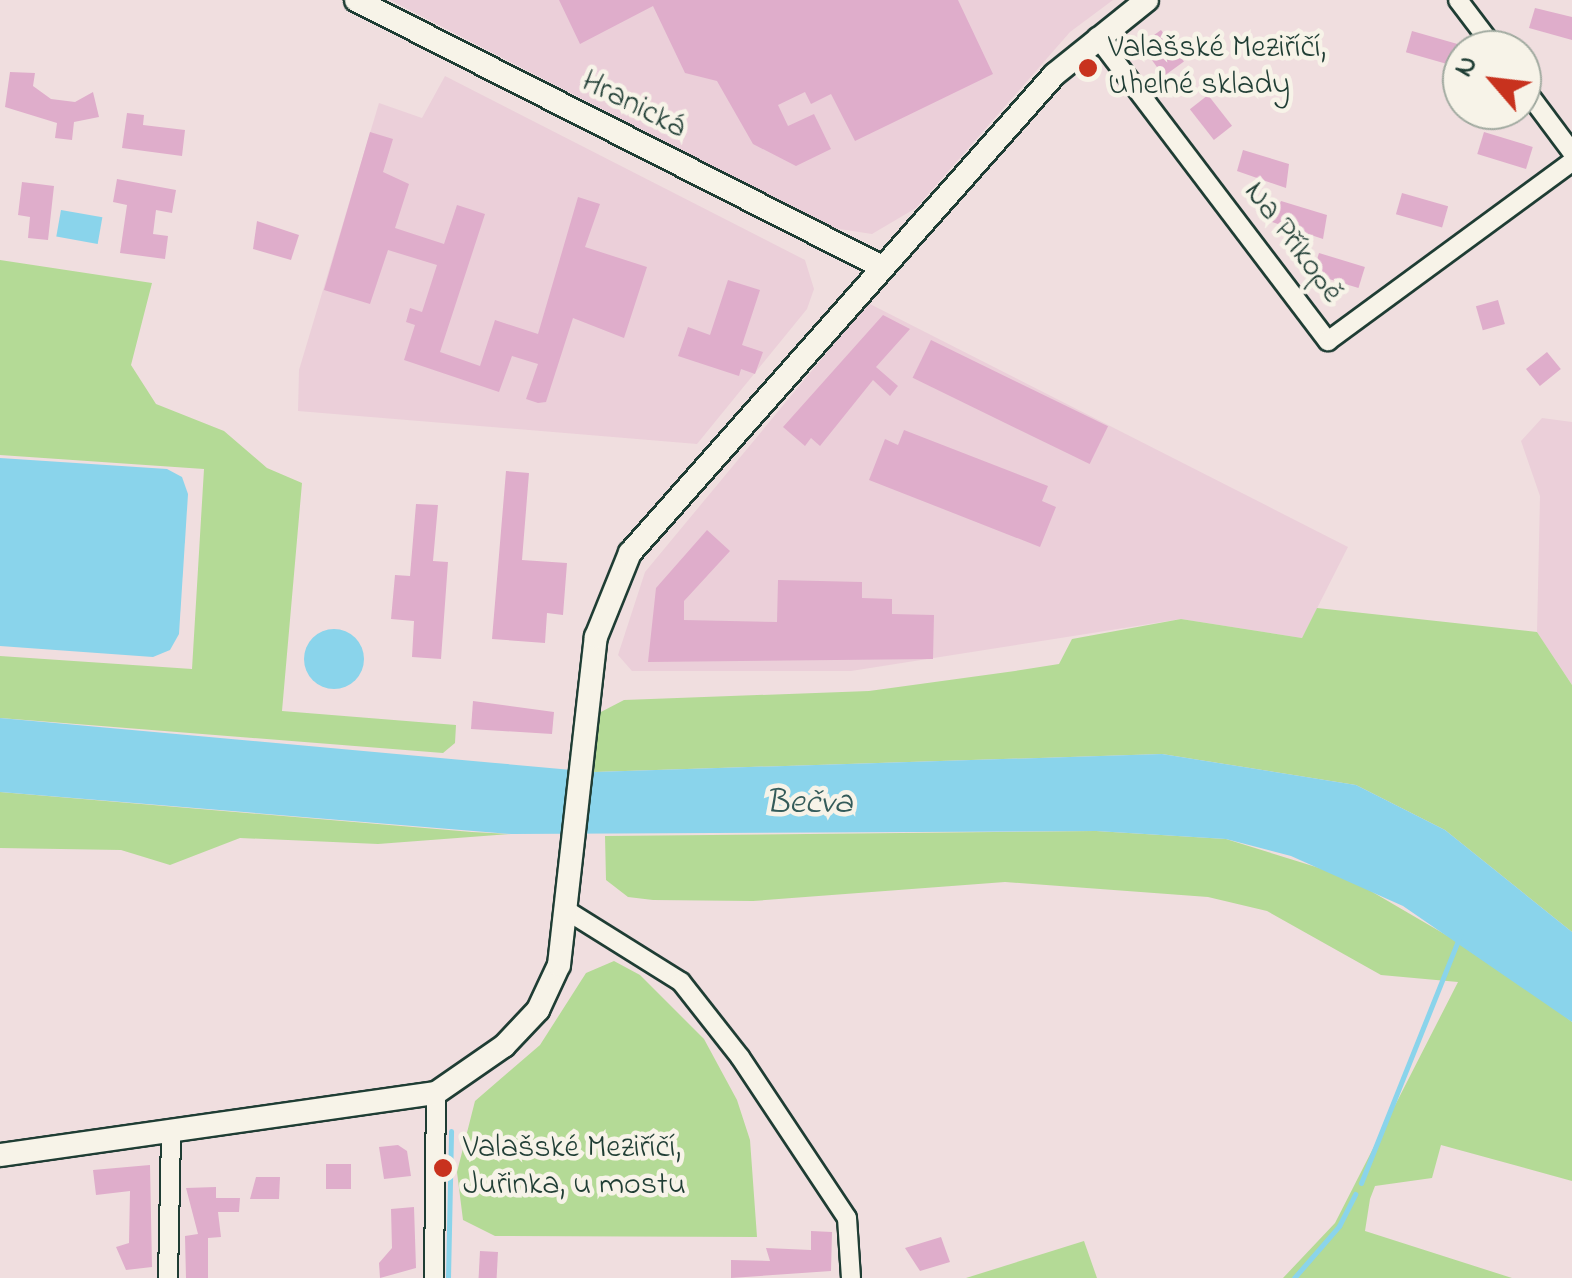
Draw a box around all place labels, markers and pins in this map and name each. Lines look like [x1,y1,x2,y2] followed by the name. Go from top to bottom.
[1108,31,1326,106] place label: Valašské Meziříčí, Uhelné sklady
[1077,57,1099,79] marker: Valašské Meziříčí, Uhelné sklady
[463,1131,686,1206] place label: Valašské Meziříčí, Juřinka, u mostu
[432,1157,454,1179] marker: Valašské Meziříčí, Juřinka, u mostu

